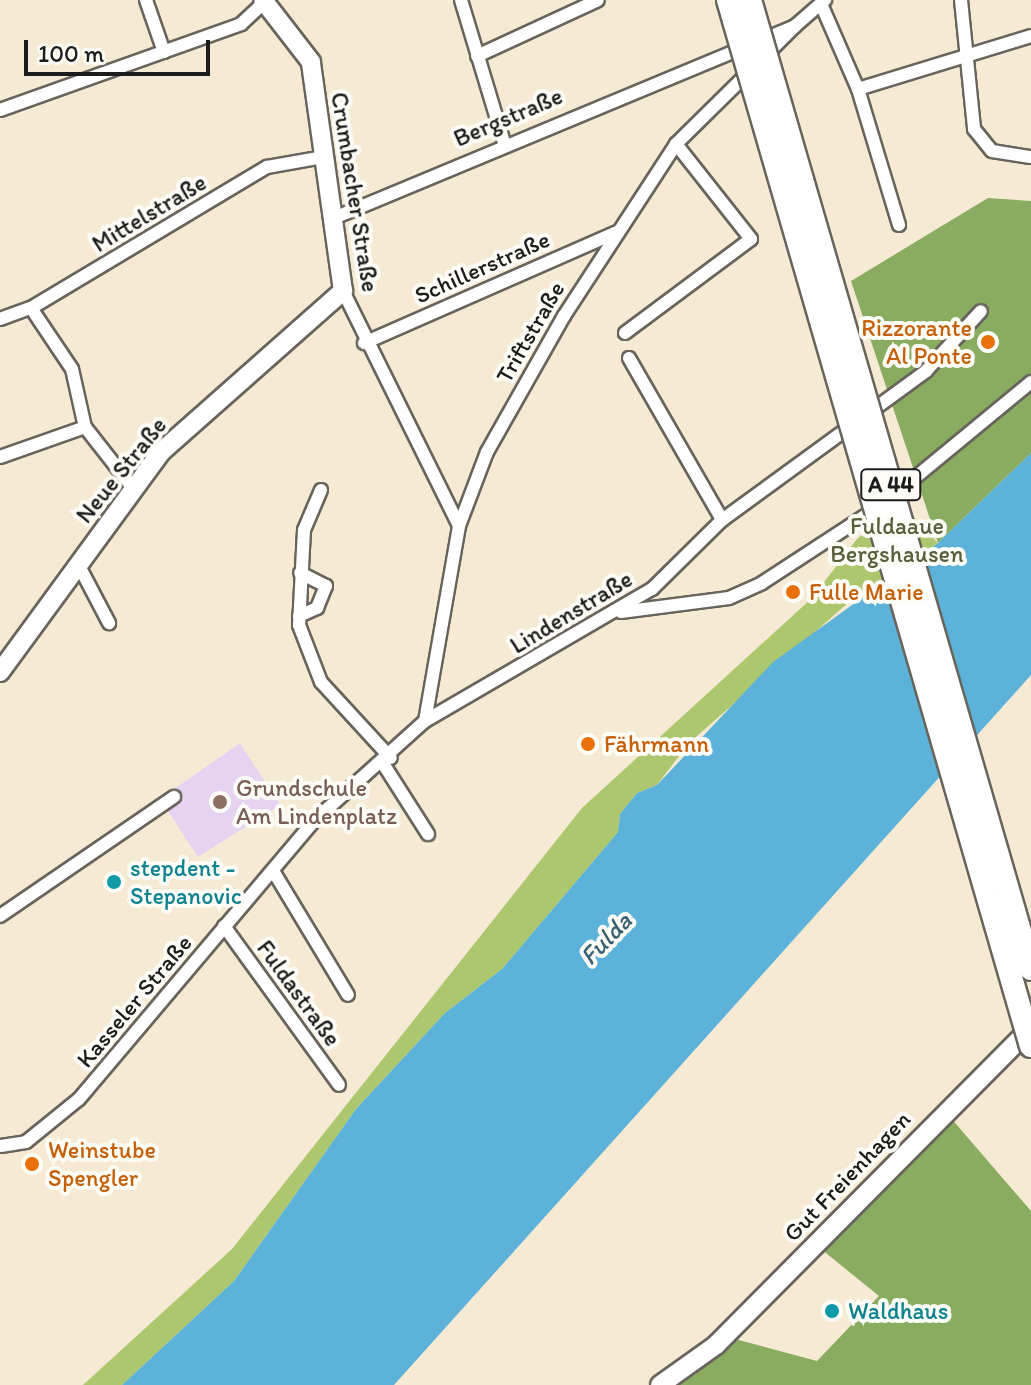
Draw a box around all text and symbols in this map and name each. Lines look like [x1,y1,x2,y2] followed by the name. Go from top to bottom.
[28,24,214,74] scale bar
[38,39,104,68] text: 100 m
[449,81,567,153] street label: Bergstraße
[325,90,385,294] street label: Crumbacher Straße
[87,168,211,258] street label: Mittelstraße
[410,224,554,310] street label: Schillerstraße
[489,276,571,388] street label: Triftstraße
[861,314,972,370] place label: Rizzorante Al Ponte
[979,333,997,351] marker: Rizzorante Al Ponte
[70,411,172,529] street label: Neue Straße
[859,467,923,503] road number: A 44
[830,512,964,568] park label: Fuldaaue Bergshausen
[505,564,637,660] street label: Lindenstraße
[809,578,923,606] place label: Fulle Marie
[784,583,802,601] marker: Fulle Marie
[604,730,709,758] place label: Fährmann
[579,735,597,753] marker: Fährmann
[236,774,399,830] place label: Grundschule Am Lindenplatz
[211,793,229,811] marker: Grundschule Am Lindenplatz
[130,854,242,910] place label: stepdent - Stepanovic
[105,873,123,891] marker: stepdent - Stepanovic
[573,906,639,972] water label: Fulda
[70,929,198,1073] street label: Kasseler Straße
[251,934,347,1052] street label: Fuldastraße
[778,1105,916,1247] street label: Gut Freienhagen
[48,1136,156,1192] place label: Weinstube Spengler
[23,1155,41,1173] marker: Weinstube Spengler
[848,1297,948,1325] place label: Waldhaus
[823,1302,841,1320] marker: Waldhaus

